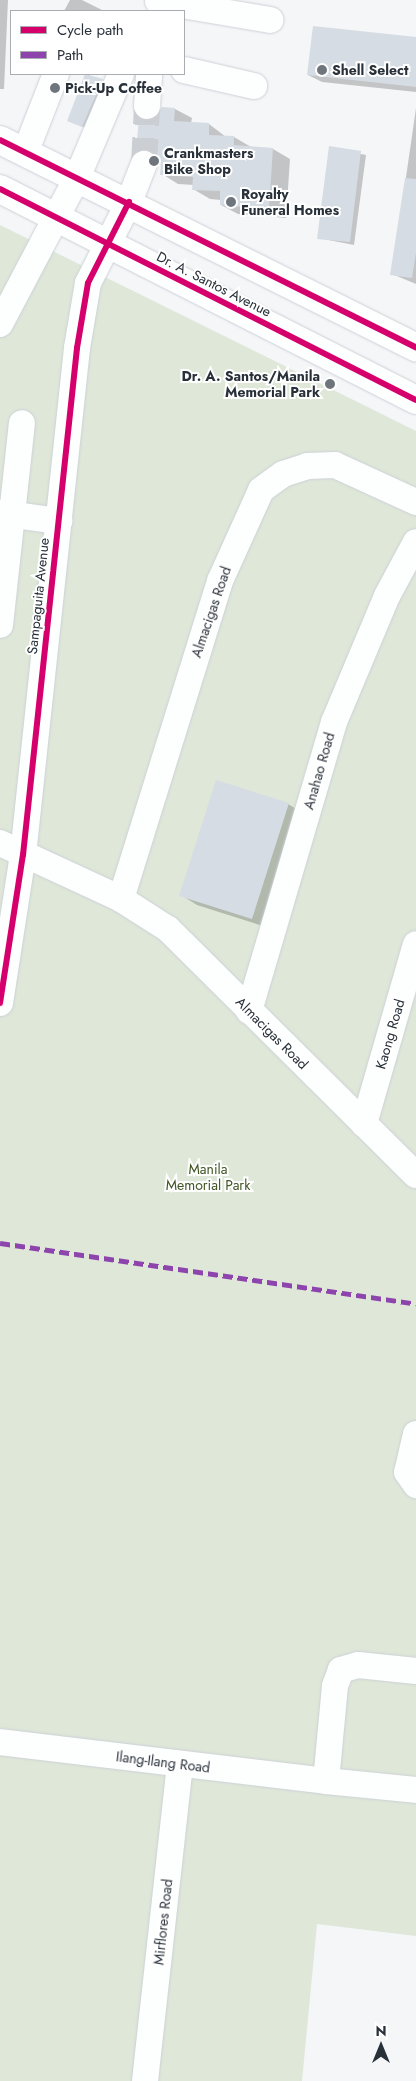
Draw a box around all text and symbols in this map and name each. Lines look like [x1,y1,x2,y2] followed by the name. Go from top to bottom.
[10,10,185,75] legend
[57,19,124,41] text: Cycle path
[57,44,83,66] text: Path
[332,62,408,78] place label: Shell Select
[316,64,328,76] marker: Shell Select
[65,80,162,96] place label: Pick-Up Coffee
[49,82,61,94] marker: Pick-Up Coffee
[164,145,253,178] place label: Crankmasters Bike Shop
[148,155,160,167] marker: Crankmasters Bike Shop
[241,186,339,218] place label: Royalty Funeral Homes
[225,196,237,208] marker: Royalty Funeral Homes
[154,248,274,320] street label: Dr. A. Santos Avenue
[181,368,320,401] place label: Dr. A. Santos/Manila Memorial Park
[324,378,336,390] marker: Dr. A. Santos/Manila Memorial Park
[24,537,52,655] street label: Sampaguita Avenue
[188,564,234,660] street label: Almacigas Road
[300,730,338,812] street label: Anahao Road
[232,993,312,1073] street label: Almacigas Road
[372,997,408,1071] street label: Kaong Road
[166,1161,250,1194] park label: Manila Memorial Park
[115,1748,211,1776] street label: Ilang-Ilang Road
[150,1878,176,1966] street label: Mirflores Road
[356,2021,406,2071] north arrow
[375,2021,387,2041] text: N

